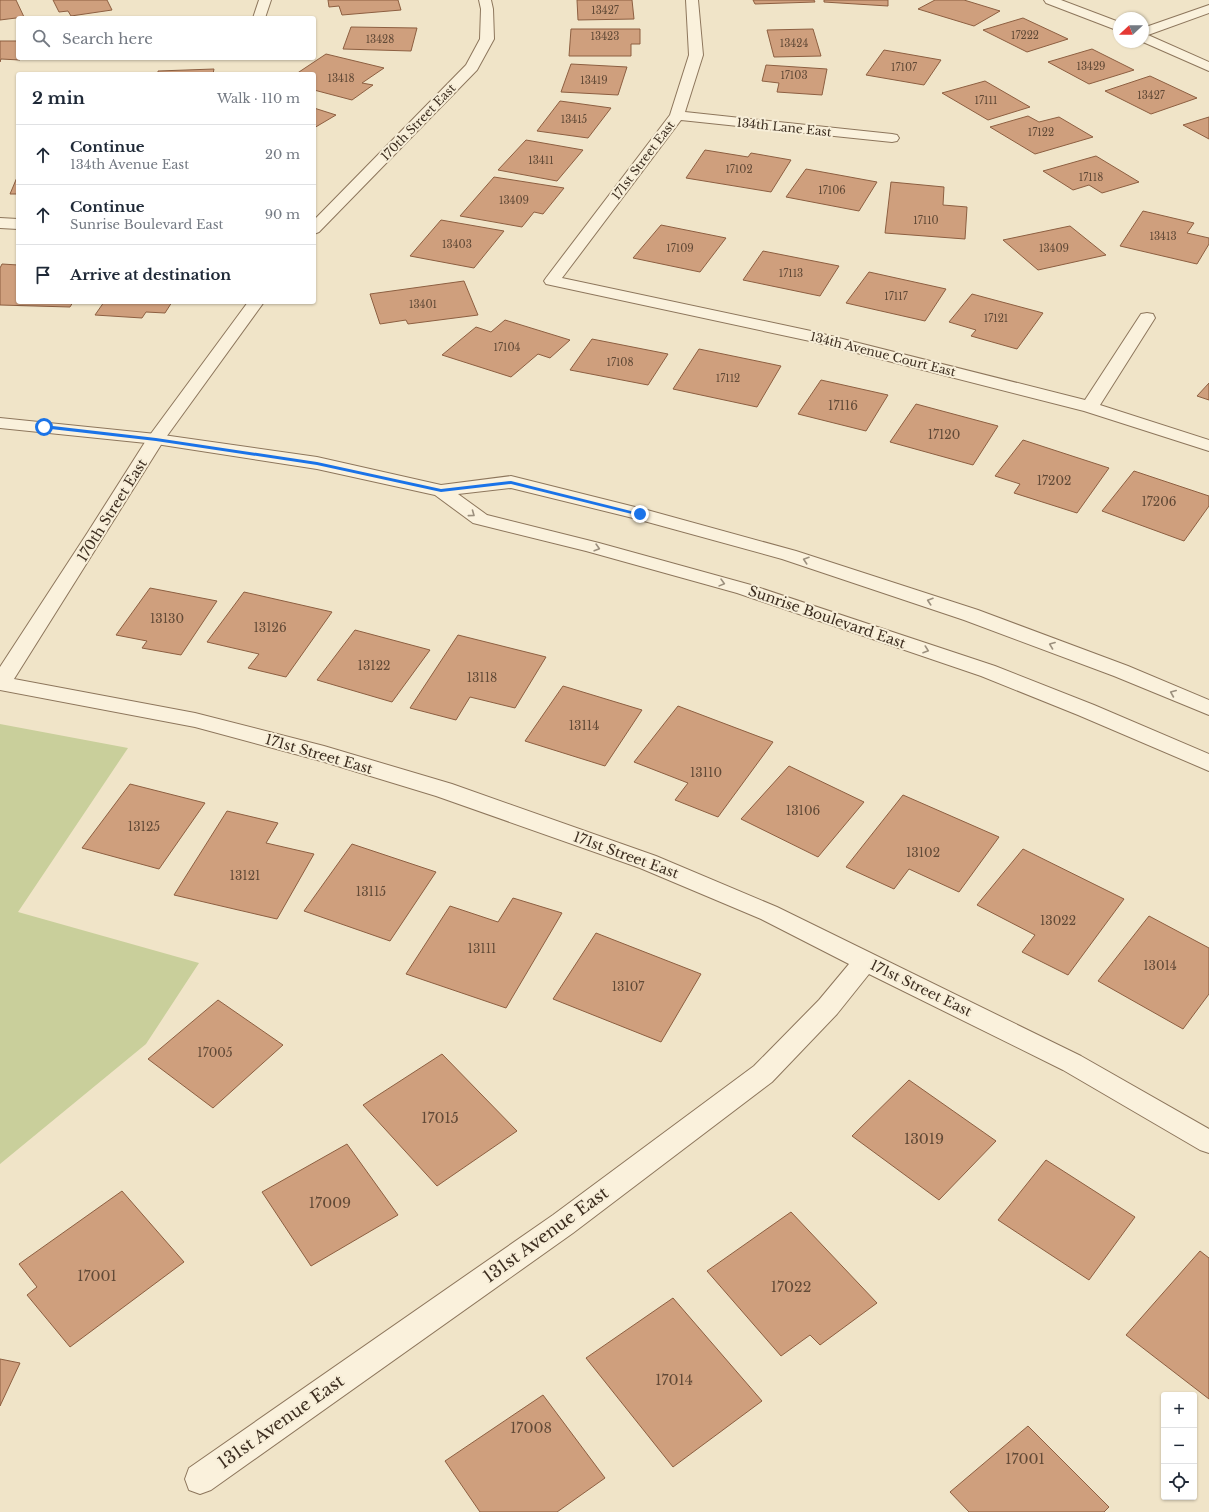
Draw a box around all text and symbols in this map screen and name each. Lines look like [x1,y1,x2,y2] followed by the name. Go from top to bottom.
[591,4,620,17] house number: 13427
[1113,12,1149,48] north arrow
[16,16,316,60] search box
[30,27,52,49] icon: search
[62,29,153,48] text: Search here
[1011,29,1039,42] house number: 17222
[591,30,619,43] house number: 13423
[366,33,394,46] house number: 13428
[780,37,808,50] house number: 13424
[1076,60,1106,73] house number: 13429
[891,61,918,74] house number: 17107
[780,69,808,82] house number: 17103
[328,72,355,85] house number: 13418
[580,74,608,87] house number: 13419
[377,80,459,164] street label: 170th Street East
[32,88,85,109] text: 2 min
[1137,89,1166,102] house number: 13427
[217,90,300,107] text: Walk · 110 m
[975,94,997,107] house number: 17111
[561,113,588,126] house number: 13415
[736,115,833,139] street label: 134th Lane East
[608,117,678,202] street label: 171st Street East
[1028,126,1054,139] house number: 17122
[70,137,145,156] text: Continue
[32,144,54,166] icon: ahead
[265,146,300,163] text: 20 m
[528,154,554,167] house number: 13411
[70,156,189,173] text: 134th Avenue East
[725,163,753,176] house number: 17102
[1079,171,1103,184] house number: 17118
[818,184,846,197] house number: 17106
[499,194,529,207] house number: 13409
[70,197,145,216] text: Continue
[32,204,54,226] icon: ahead
[265,206,300,223] text: 90 m
[913,214,939,227] house number: 17110
[70,216,224,233] text: Sunrise Boulevard East
[1149,230,1177,243] house number: 13413
[442,238,472,251] house number: 13403
[666,242,694,255] house number: 17109
[1039,242,1069,255] house number: 13409
[32,264,54,286] icon: arrive
[70,265,231,284] text: Arrive at destination
[779,267,803,280] house number: 17113
[884,290,909,303] house number: 17117
[409,298,437,311] house number: 13401
[984,312,1008,325] house number: 17121
[809,329,958,379] street label: 134th Avenue Court East
[494,341,521,354] house number: 17104
[606,356,634,369] house number: 17108
[716,372,740,385] house number: 17112
[828,398,858,413] house number: 17116
[35,418,53,436] route start
[928,427,960,442] house number: 17120
[73,455,151,565] street label: 170th Street East
[1037,473,1071,488] house number: 17202
[1141,494,1177,509] house number: 17206
[631,505,649,523] route end
[468,509,475,516] one-way arrow
[593,543,600,552] one-way arrow
[803,557,810,565] one-way arrow
[719,578,726,587] one-way arrow
[746,582,909,653] street label: Sunrise Boulevard East
[927,597,934,606] one-way arrow
[150,611,184,626] house number: 13130
[253,620,287,635] house number: 13126
[1049,641,1056,650] one-way arrow
[922,645,929,654] one-way arrow
[358,658,390,673] house number: 13122
[467,670,497,685] house number: 13118
[1170,690,1178,698] one-way arrow
[569,718,599,733] house number: 13114
[263,730,375,778] street label: 171st Street East
[690,765,722,780] house number: 13110
[786,803,820,818] house number: 13106
[128,819,160,834] house number: 13125
[571,828,682,883] street label: 171st Street East
[906,845,940,860] house number: 13102
[230,868,260,883] house number: 13121
[356,884,386,899] house number: 13115
[1040,913,1076,928] house number: 13022
[468,941,496,956] house number: 13111
[867,956,975,1021] street label: 171st Street East
[1143,958,1177,973] house number: 13014
[612,979,645,994] house number: 13107
[197,1045,233,1060] house number: 17005
[421,1109,459,1127] house number: 17015
[904,1130,944,1148] house number: 13019
[479,1182,613,1287] street label: 131st Avenue East
[309,1194,351,1212] house number: 17009
[77,1267,117,1285] house number: 17001
[771,1278,811,1296] house number: 17022
[214,1370,349,1473] street label: 131st Avenue East
[655,1371,693,1389] house number: 17014
[1161,1392,1197,1500] map controls
[1161,1392,1197,1428] button: +
[510,1419,552,1437] house number: 17008
[1161,1428,1197,1464] button: −
[1005,1450,1045,1468] house number: 17001
[1161,1464,1197,1500] button: locate

